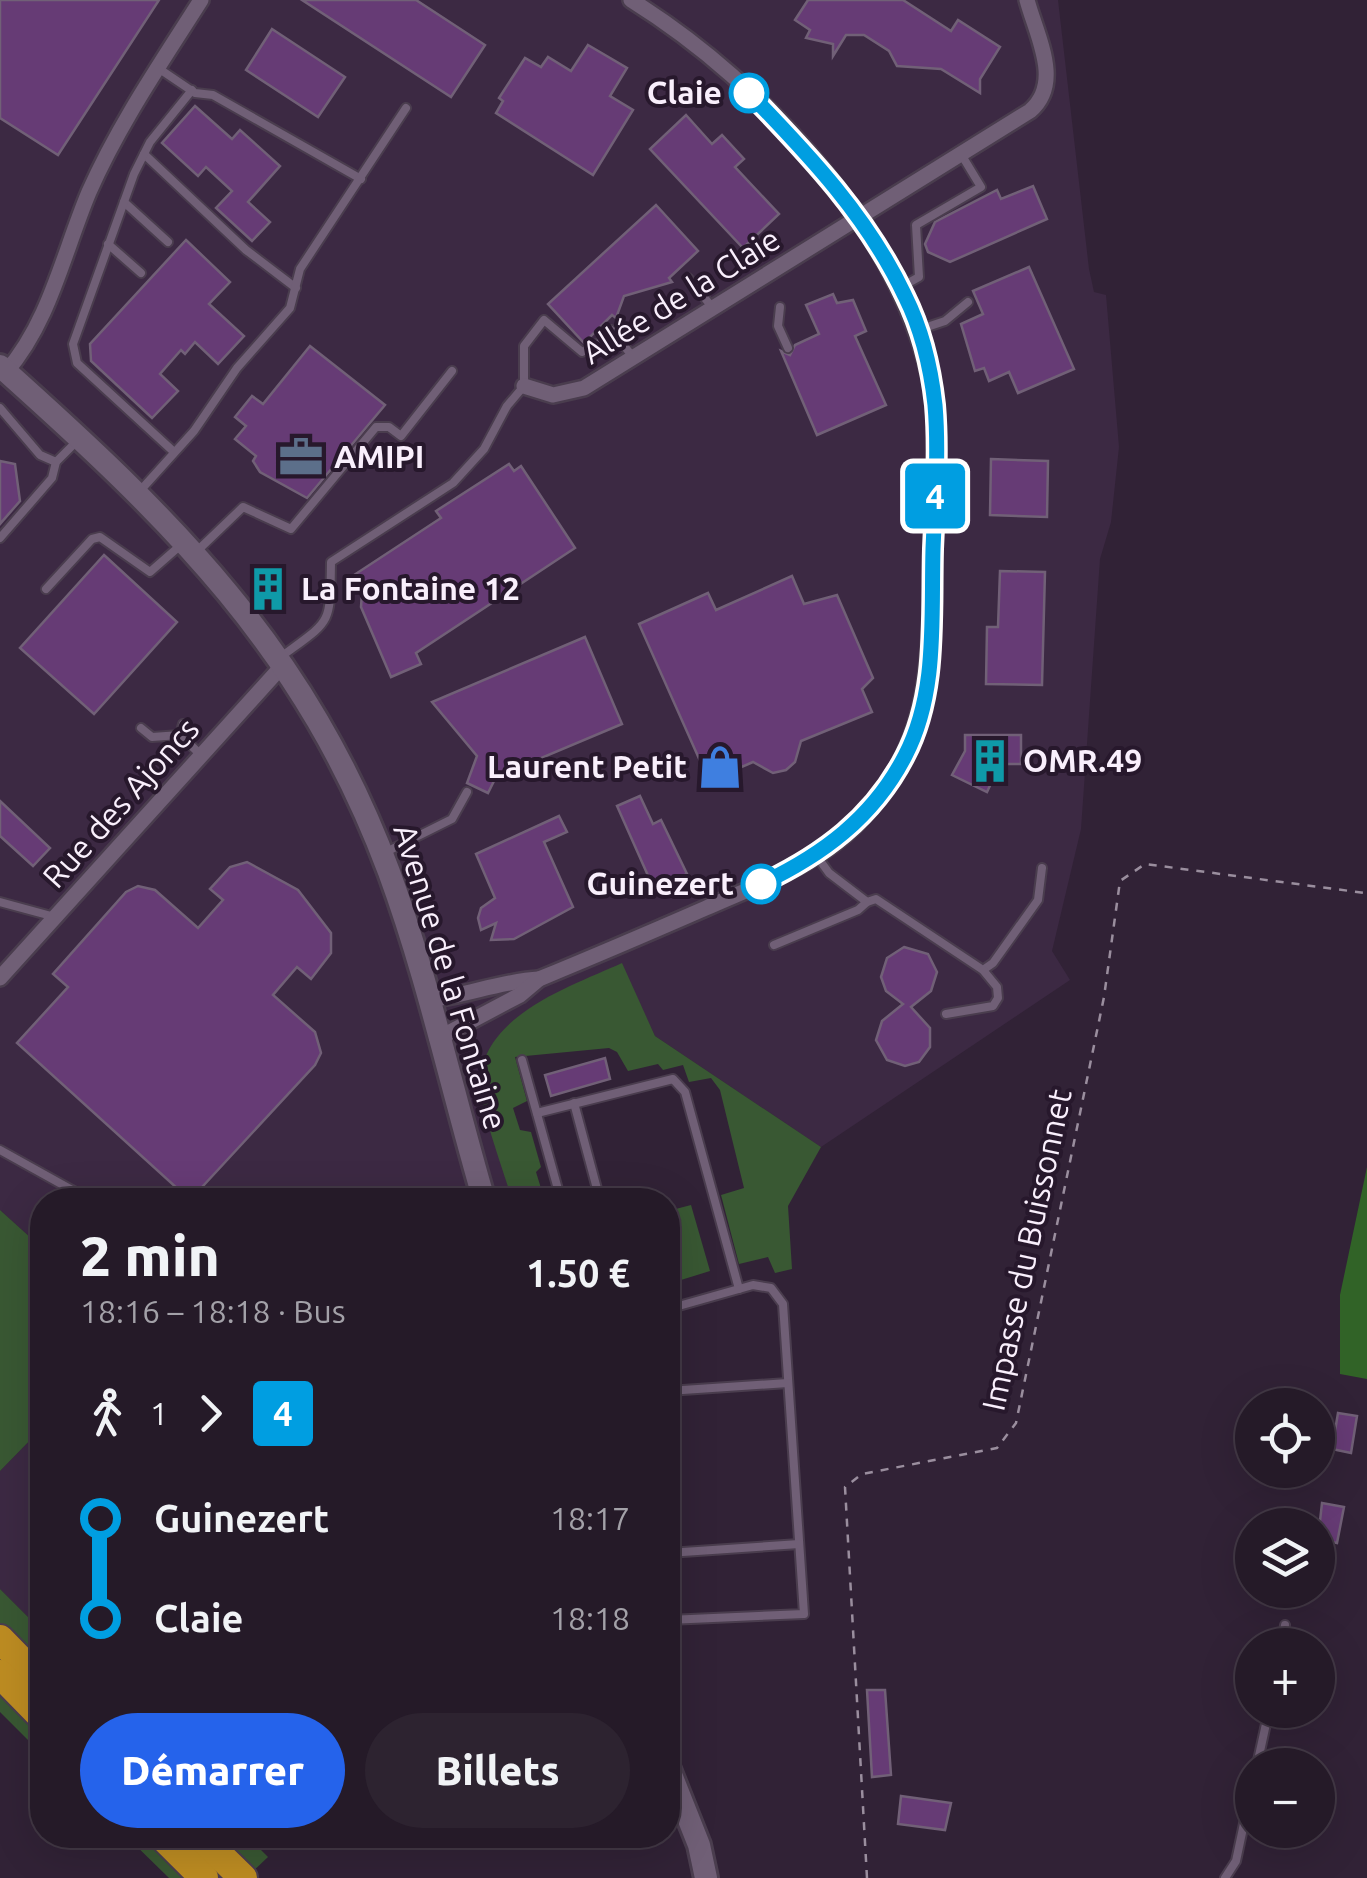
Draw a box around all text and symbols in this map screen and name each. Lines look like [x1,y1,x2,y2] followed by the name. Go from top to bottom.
[647,74,722,110] place label: Claie
[730,74,768,112] marker: Claie
[575,220,786,370] street label: Allée de la Claie
[277,433,325,481] office icon: AMIPI
[334,438,425,474] place label: AMIPI
[902,464,968,528] line badge: 4
[925,476,945,516] text: 4
[244,565,292,613] building icon: La Fontaine 12
[301,570,520,606] place label: La Fontaine 12
[35,710,206,894] street label: Rue des Ajoncs
[966,737,1014,785] building icon: OMR.49
[1023,742,1142,778] place label: OMR.49
[696,743,744,791] shop icon: Laurent Petit
[487,748,687,784] place label: Laurent Petit
[387,820,515,1134] street label: Avenue de la Fontaine
[586,865,734,901] place label: Guinezert
[742,865,780,903] marker: Guinezert
[974,1085,1078,1414] street label: Impasse du Buissonnet
[80,1225,220,1286] text: 2 min
[526,1252,630,1294] text: 1.50 €
[80,1293,346,1329] text: 18:16 – 18:18 · Bus
[80,1386,135,1441] icon: walk
[183,1386,238,1441] icon: forward
[1235,1388,1335,1848] map controls
[1235,1388,1335,1488] button: locate
[273,1393,293,1433] text: 4
[150,1395,168,1431] text: 1
[154,1497,329,1539] text: Guinezert
[550,1500,630,1536] text: 18:17
[1235,1508,1335,1608] button: layers
[154,1597,243,1639] text: Claie
[550,1600,630,1636] text: 18:18
[1235,1628,1335,1728] button: +
[80,1713,345,1828] button: Démarrer
[365,1713,630,1828] button: Billets
[1235,1748,1335,1848] button: −

